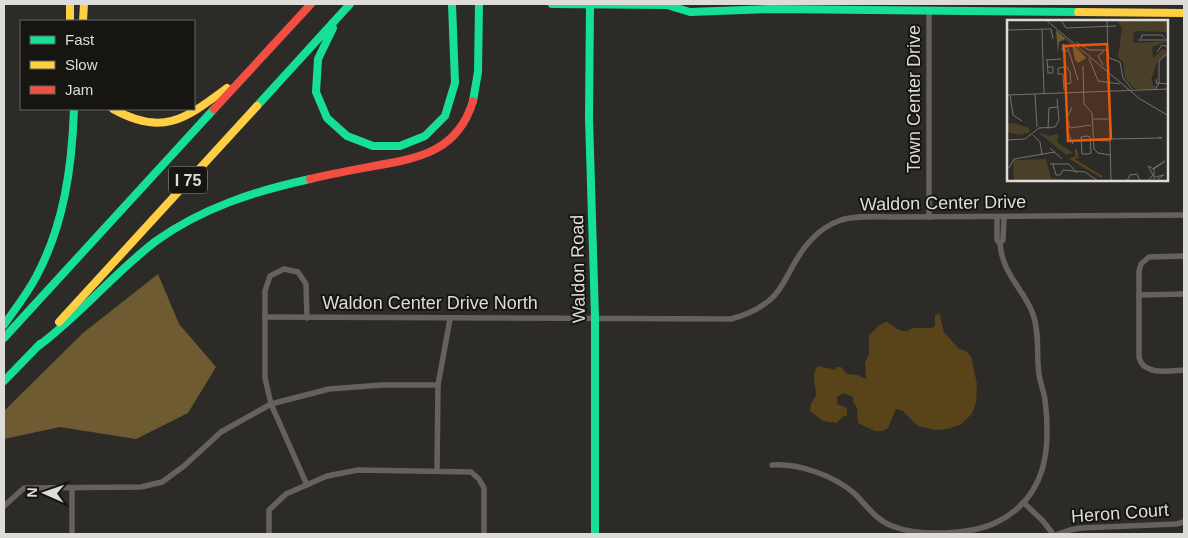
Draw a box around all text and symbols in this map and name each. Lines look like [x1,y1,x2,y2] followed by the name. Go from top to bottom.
[20,20,195,110] legend
[1007,20,1168,181] inset map
[904,25,924,173] street label: Town Center Drive
[65,31,95,48] text: Fast
[65,56,98,73] text: Slow
[65,81,93,98] text: Jam
[169,166,207,194] road number: I 75
[860,192,1026,214] street label: Waldon Center Drive
[567,215,589,323] street label: Waldon Road
[322,293,538,313] street label: Waldon Center Drive North
[20,468,70,518] north arrow
[24,487,40,498] text: N
[1070,500,1170,526] street label: Heron Court

